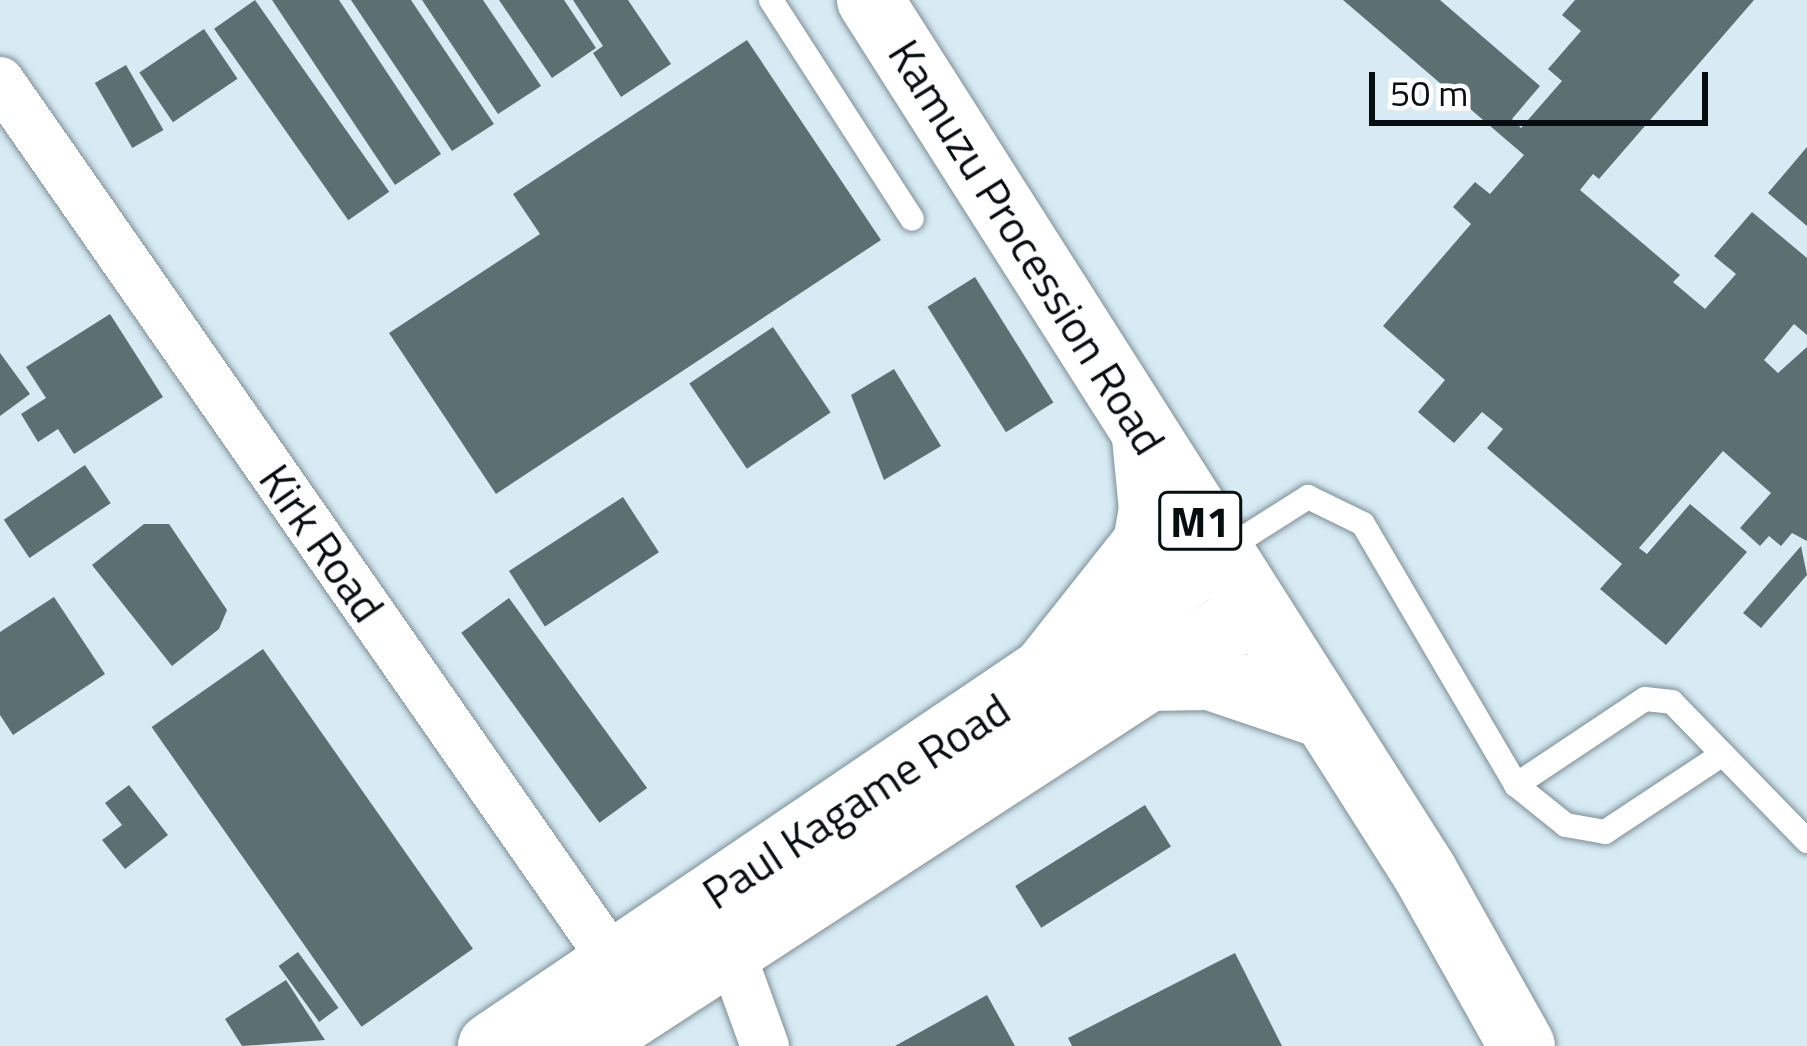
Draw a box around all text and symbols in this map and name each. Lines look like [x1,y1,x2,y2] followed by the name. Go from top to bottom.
[877,30,1177,464] street label: Kamuzu Procession Road
[1375,48,1714,122] scale bar
[1390,65,1468,120] text: 50 m
[248,454,396,632] street label: Kirk Road
[1158,485,1242,557] road number: M1
[693,682,1019,920] street label: Paul Kagame Road

